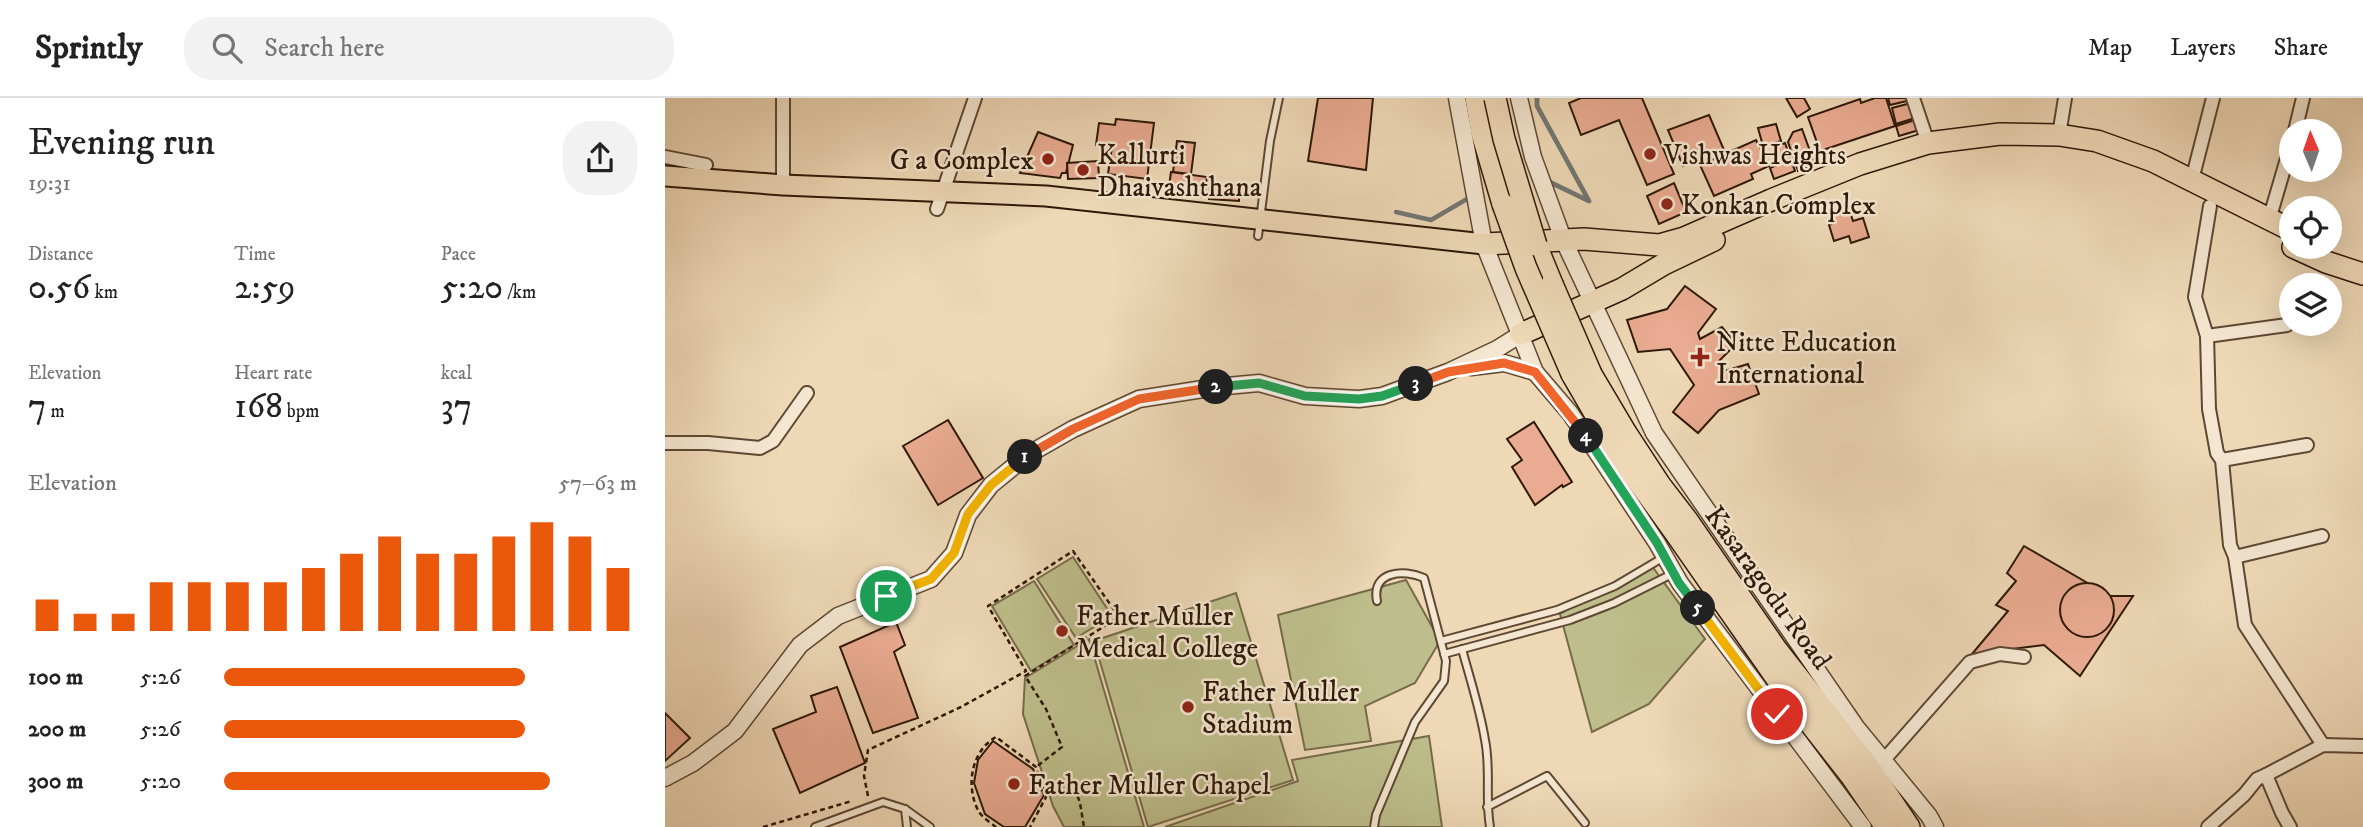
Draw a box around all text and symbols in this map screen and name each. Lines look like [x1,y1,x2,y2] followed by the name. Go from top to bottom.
[184,17,674,80] search box
[35,28,142,69] text: Sprintly
[208,29,246,67] icon: search
[264,32,385,65] text: Search here
[2088,33,2132,63] text: Map
[2170,33,2236,63] text: Layers
[2274,33,2328,63] text: Share
[28,119,215,167] text: Evening run
[2279,119,2341,182] north arrow
[2279,119,2342,336] map controls
[563,121,637,195] button: share
[1097,138,1262,205] place label: Kallurti Dhaivashthana
[1663,138,1846,173] place label: Vishwas Heights
[890,143,1034,178] place label: G a Complex
[1642,146,1658,162] marker: Vishwas Heights
[1040,151,1056,167] marker: G a Complex
[1075,162,1091,178] marker: Kallurti Dhaivashthana
[28,169,71,198] text: 19:31
[1681,188,1876,223] place label: Konkan Complex
[1659,196,1675,212] marker: Konkan Complex
[2279,196,2342,259] button: locate
[28,243,93,266] text: Distance
[234,243,276,266] text: Time
[441,243,476,266] text: Pace
[28,266,90,310] text: 0.56
[234,266,296,310] text: 2:59
[441,266,503,310] text: 5:20
[2279,273,2342,336] button: layers
[90,281,118,304] text: km
[503,281,536,304] text: /km
[1716,325,1897,392] place label: Nitte Education International
[1690,347,1710,367] marker: Nitte Education International
[28,362,102,385] text: Elevation
[234,362,312,385] text: Heart rate
[441,362,472,385] text: kcal
[1399,366,1433,402] pin: 3
[1199,370,1233,404] pin: 2
[1412,372,1419,395] text: 3
[1211,375,1220,398] text: 2
[28,385,46,429] text: 7
[234,385,283,429] text: 168
[441,385,472,429] text: 37
[46,400,65,423] text: m
[283,400,320,423] text: bpm
[1569,418,1604,454] pin: 4
[1580,424,1591,447] text: 4
[1007,440,1043,474] pin: 1
[1021,445,1028,468] text: 1
[28,469,117,498] text: Elevation
[559,469,637,498] text: 57–63 m
[1697,499,1839,677] street label: Kasaragodu Road
[856,566,916,626] pin
[867,577,905,615] icon: arrive
[1681,590,1715,626] pin: 5
[1693,596,1702,619] text: 5
[1076,599,1258,666] place label: Father Muller Medical College
[1054,623,1070,639] marker: Father Muller Medical College
[28,663,83,692] text: 100 m
[140,663,181,692] text: 5:26
[1202,675,1360,742] place label: Father Muller Stadium
[1747,684,1807,744] pin
[1758,695,1796,733] icon: check
[1180,699,1196,715] marker: Father Muller Stadium
[28,715,86,744] text: 200 m
[140,715,181,744] text: 5:26
[28,767,84,796] text: 300 m
[140,767,181,796] text: 5:20
[1028,768,1271,803] place label: Father Muller Chapel
[1006,776,1022,792] marker: Father Muller Chapel

